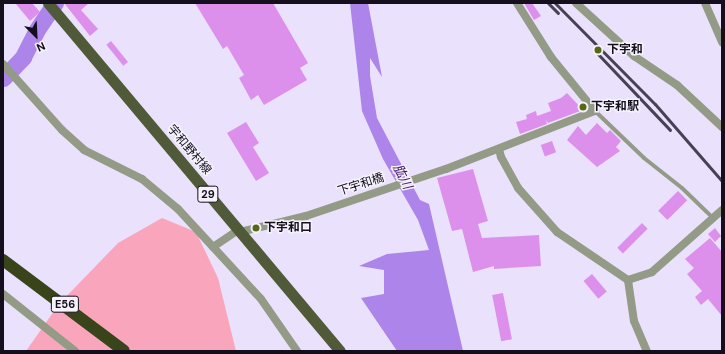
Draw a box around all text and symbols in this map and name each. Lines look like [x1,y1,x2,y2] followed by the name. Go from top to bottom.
[16,16,56,56] north arrow
[34,39,47,55] text: N
[607,43,643,57] place label: 下宇和
[592,44,604,56] marker: 下宇和
[591,100,639,114] place label: 下宇和駅
[578,102,588,112] marker: 下宇和駅
[164,122,214,178] street label: 宇和野村線
[389,162,415,192] water label: 肱川
[336,171,386,199] street label: 下宇和橋
[197,185,219,203] road number: 29
[264,221,312,235] place label: 下宇和口
[251,223,261,233] marker: 下宇和口
[50,295,80,313] road number: E56

